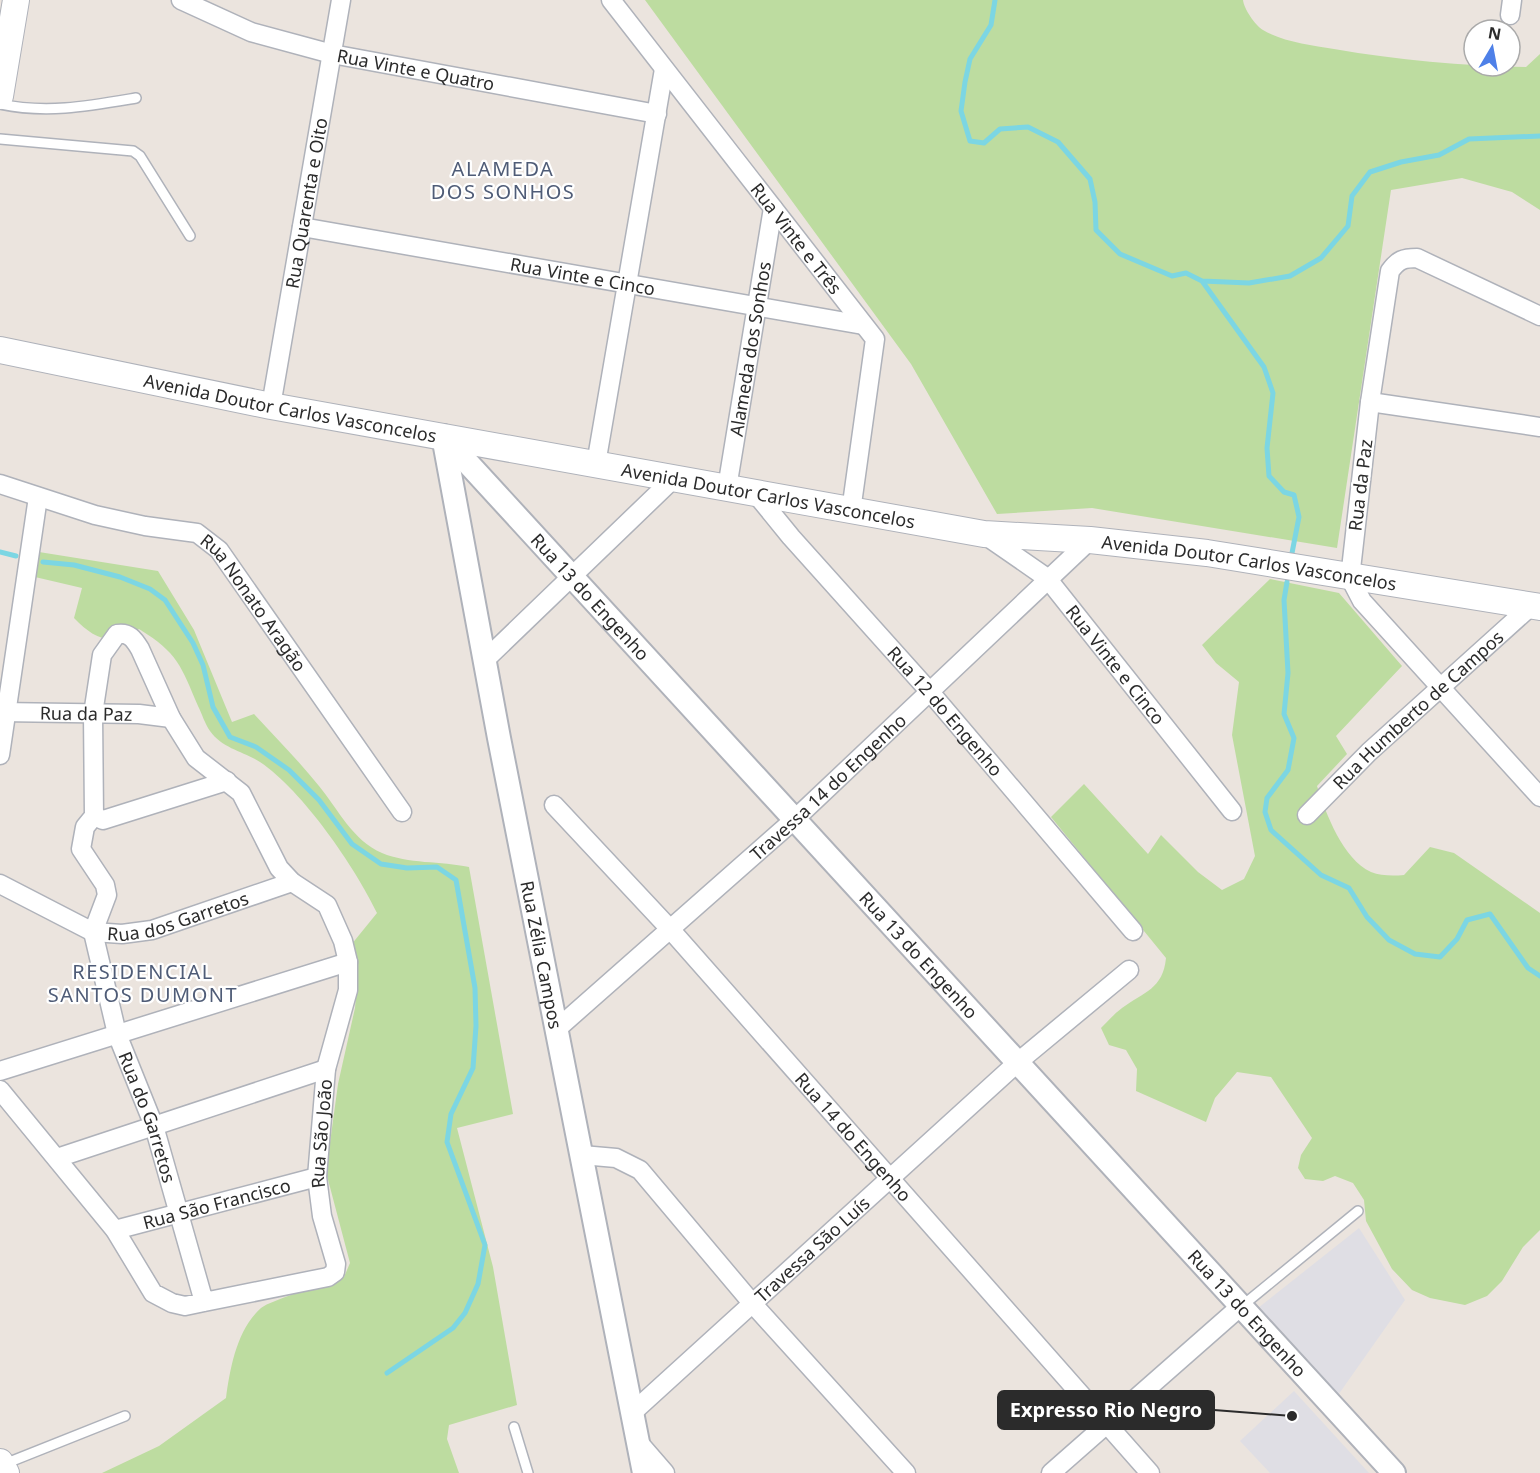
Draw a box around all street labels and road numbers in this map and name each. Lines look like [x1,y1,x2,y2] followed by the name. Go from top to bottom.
[335,43,496,96] street label: Rua Vinte e Quatro
[279,116,333,290] street label: Rua Quarenta e Oito
[746,178,847,299] street label: Rua Vinte e Três
[508,252,657,300] street label: Rua Vinte e Cinco
[724,260,776,438] street label: Alameda dos Sonhos
[142,368,439,448] street label: Avenida Doutor Carlos Vasconcelos
[1342,438,1378,532] street label: Rua da Paz
[620,457,917,533] street label: Avenida Doutor Carlos Vasconcelos
[196,528,312,676] street label: Rua Nonato Aragão
[526,528,655,665] street label: Rua 13 do Engenho
[1100,529,1398,596] street label: Avenida Doutor Carlos Vasconcelos
[1061,600,1171,729] street label: Rua Vinte e Cinco
[1327,625,1508,794] street label: Rua Humberto de Campos
[882,641,1008,781] street label: Rua 12 do Engenho
[40,701,132,726] street label: Rua da Paz
[745,708,911,865] street label: Travessa 14 do Engenho
[515,878,568,1031] street label: Rua Zélia Campos
[106,886,252,946] street label: Rua dos Garretos
[854,886,983,1024] street label: Rua 13 do Engenho
[113,1048,182,1185] street label: Rua do Garretos
[790,1067,917,1206] street label: Rua 14 do Engenho
[305,1078,337,1190] street label: Rua São João
[140,1172,293,1234] street label: Rua São Francisco
[750,1191,875,1308] street label: Travessa São Luís
[1183,1244,1312,1382] street label: Rua 13 do Engenho

